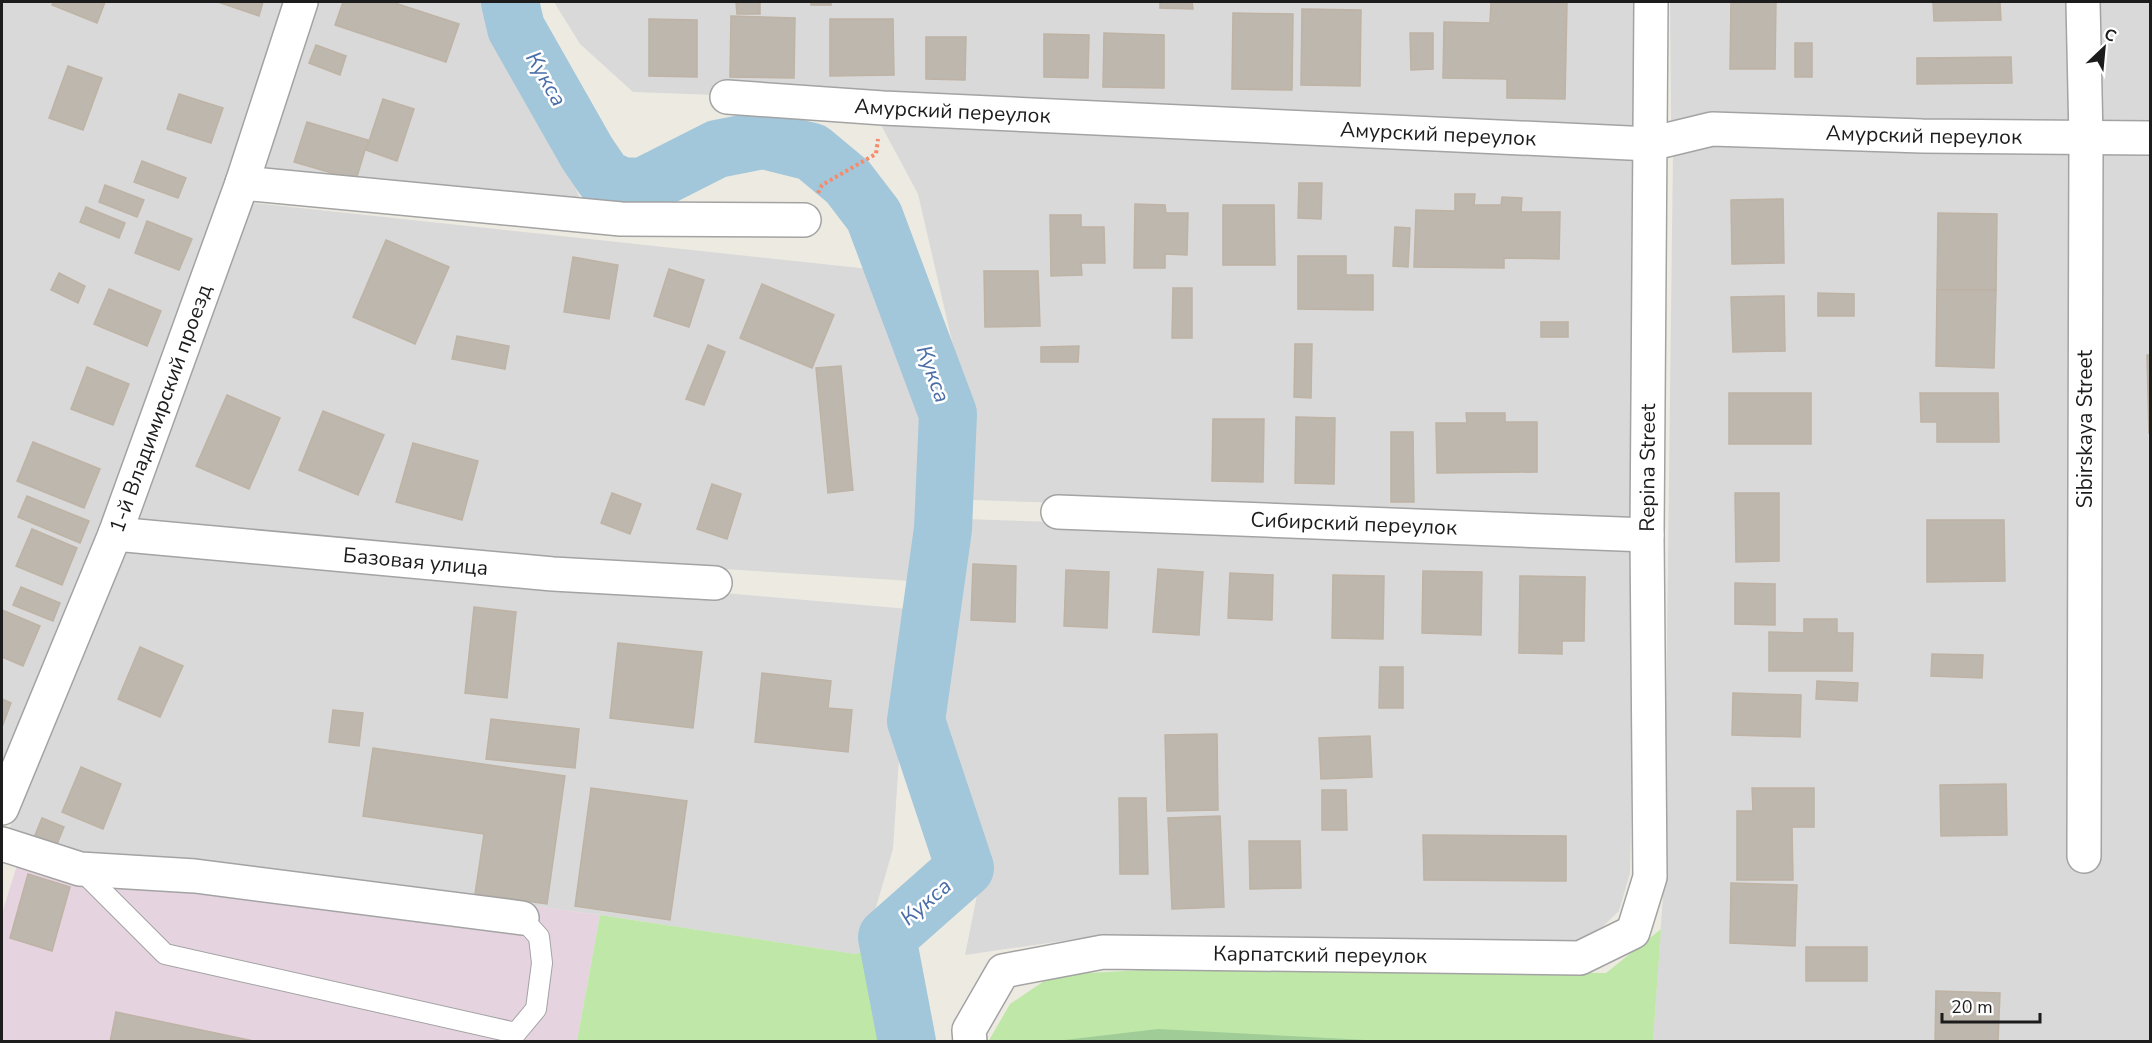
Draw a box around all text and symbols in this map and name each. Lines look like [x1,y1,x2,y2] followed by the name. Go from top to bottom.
[2074,18,2134,78] north arrow
[2100,23,2120,48] text: С
[518,46,574,112] water label: Кукса
[854,92,1052,130] street label: Амурский переулок
[1339,115,1538,153] street label: Амурский переулок
[1825,119,2023,151] street label: Амурский переулок
[103,280,218,536] street label: 1-й Владимирский проезд
[909,341,957,407] water label: Кукса
[2071,349,2099,508] street label: Sibirskaya Street
[1633,403,1662,532] street label: Repina Street
[1250,506,1459,542] street label: Сибирский переулок
[342,541,490,582] street label: Базовая улица
[894,871,958,933] water label: Кукса
[1213,939,1428,970] street label: Карпатский переулок
[1942,986,2040,1024] scale bar
[1951,995,1993,1019] text: 20 m

